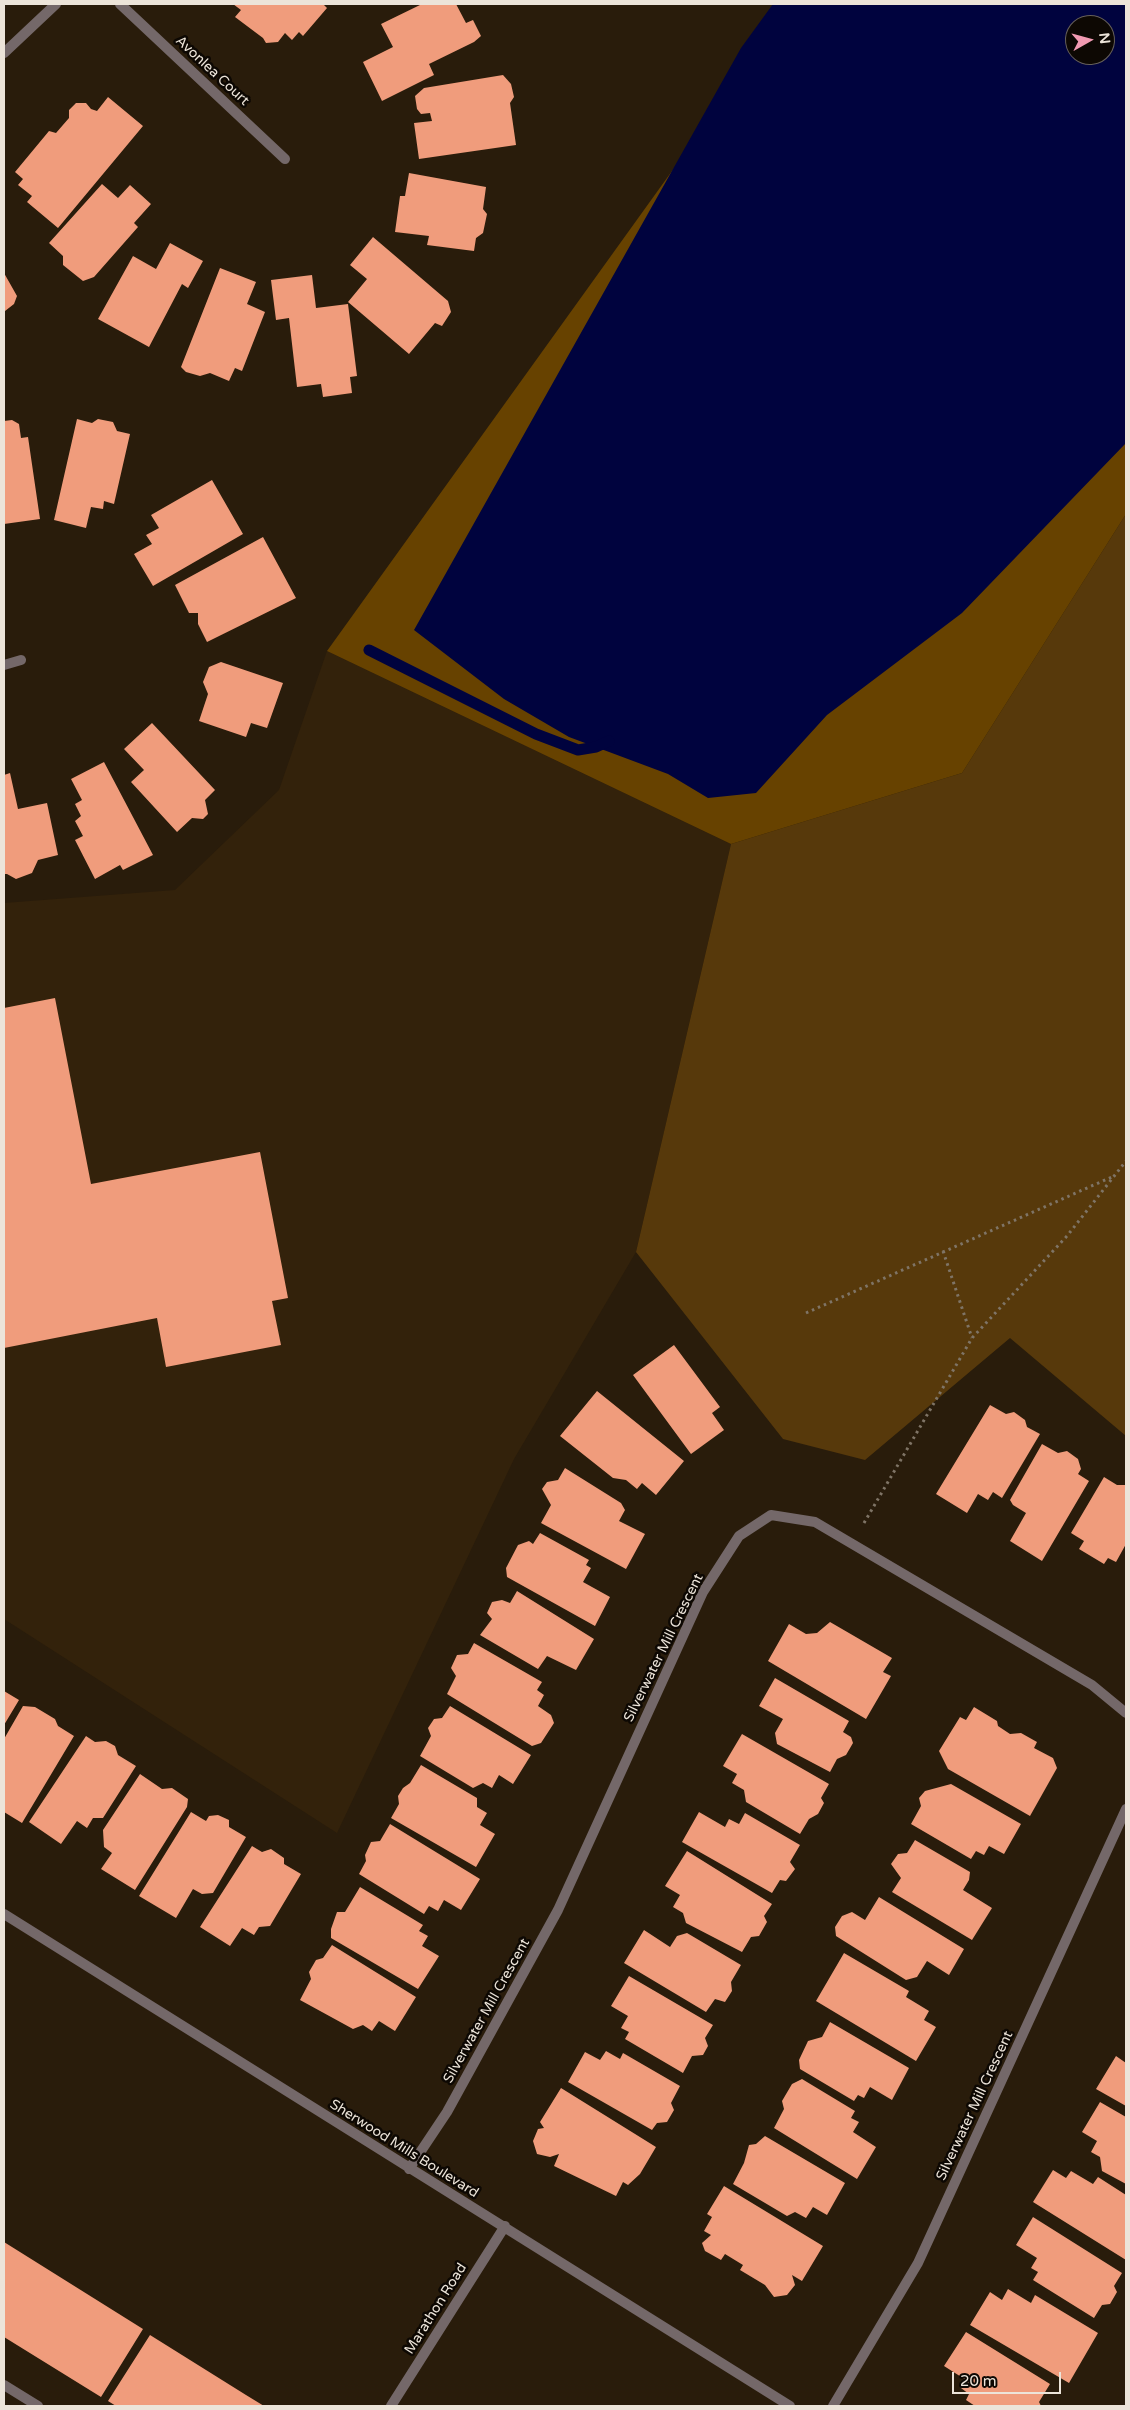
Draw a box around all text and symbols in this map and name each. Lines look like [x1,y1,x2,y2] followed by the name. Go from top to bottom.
[1065,15,1115,65] north arrow
[1095,32,1114,45] text: N
[172,33,252,109] street label: Avonlea Court
[621,1571,707,1725] street label: Silverwater Mill Crescent
[440,1936,534,2086] street label: Silverwater Mill Crescent
[933,2029,1017,2183] street label: Silverwater Mill Crescent
[327,2096,481,2202] street label: Sherwood Mills Boulevard
[401,2260,471,2358] street label: Marathon Road
[955,2362,1064,2394] scale bar
[960,2372,997,2390] text: 20 m

